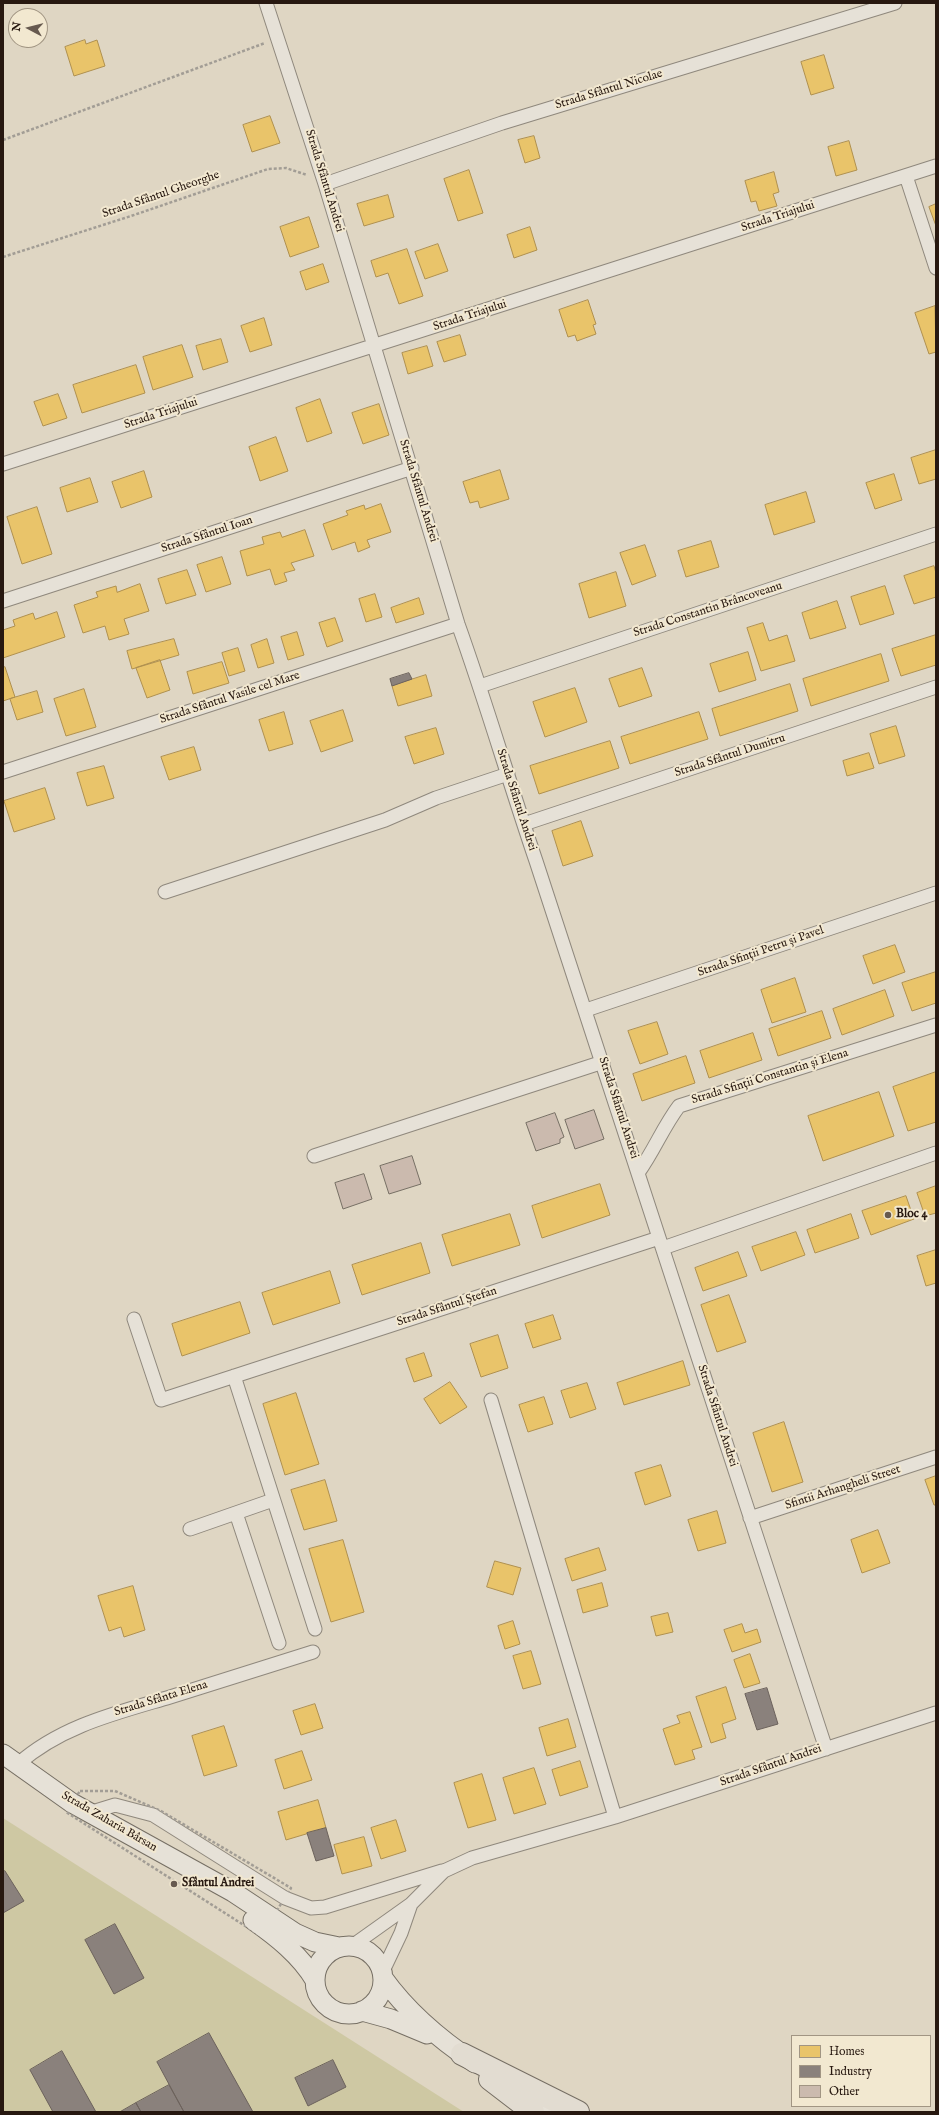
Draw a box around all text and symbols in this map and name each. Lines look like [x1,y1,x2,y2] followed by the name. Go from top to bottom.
[8,8,48,48] north arrow
[10,21,25,32] text: N
[554,67,664,113] street label: Strada Sfântul Nicolae
[302,128,346,234] street label: Strada Sfântul Andrei
[101,168,221,222] street label: Strada Sfântul Gheorghe
[739,198,817,236] street label: Strada Triajului
[431,297,509,335] street label: Strada Triajului
[122,395,200,433] street label: Strada Triajului
[396,438,440,544] street label: Strada Sfântul Andrei
[159,513,255,557] street label: Strada Sfântul Ioan
[632,579,784,641] street label: Strada Constantin Brâncoveanu
[158,669,302,727] street label: Strada Sfântul Vasile cel Mare
[673,731,787,781] street label: Strada Sfântul Dumitru
[493,747,539,853] street label: Strada Sfântul Andrei
[696,924,826,980] street label: Strada Sfinții Petru și Pavel
[690,1046,850,1108] street label: Strada Sfinții Constantin și Elena
[595,1055,641,1161] street label: Strada Sfântul Andrei
[896,1208,927,1222] place label: Bloc 4
[883,1210,893,1220] marker: Bloc 4
[395,1284,499,1330] street label: Strada Sfântul Ștefan
[694,1363,740,1469] street label: Strada Sfântul Andrei
[784,1463,902,1513] street label: Sfintii Arhangheli Street
[113,1678,209,1720] street label: Strada Sfânta Elena
[718,1742,824,1790] street label: Strada Sfântul Andrei
[59,1789,159,1855] street label: Strada Zaharia Bârsan
[182,1877,254,1891] place label: Sfântul Andrei
[169,1879,179,1889] marker: Sfântul Andrei
[791,2035,931,2107] legend
[829,2044,865,2059] text: Homes
[829,2064,872,2079] text: Industry
[829,2084,859,2099] text: Other

